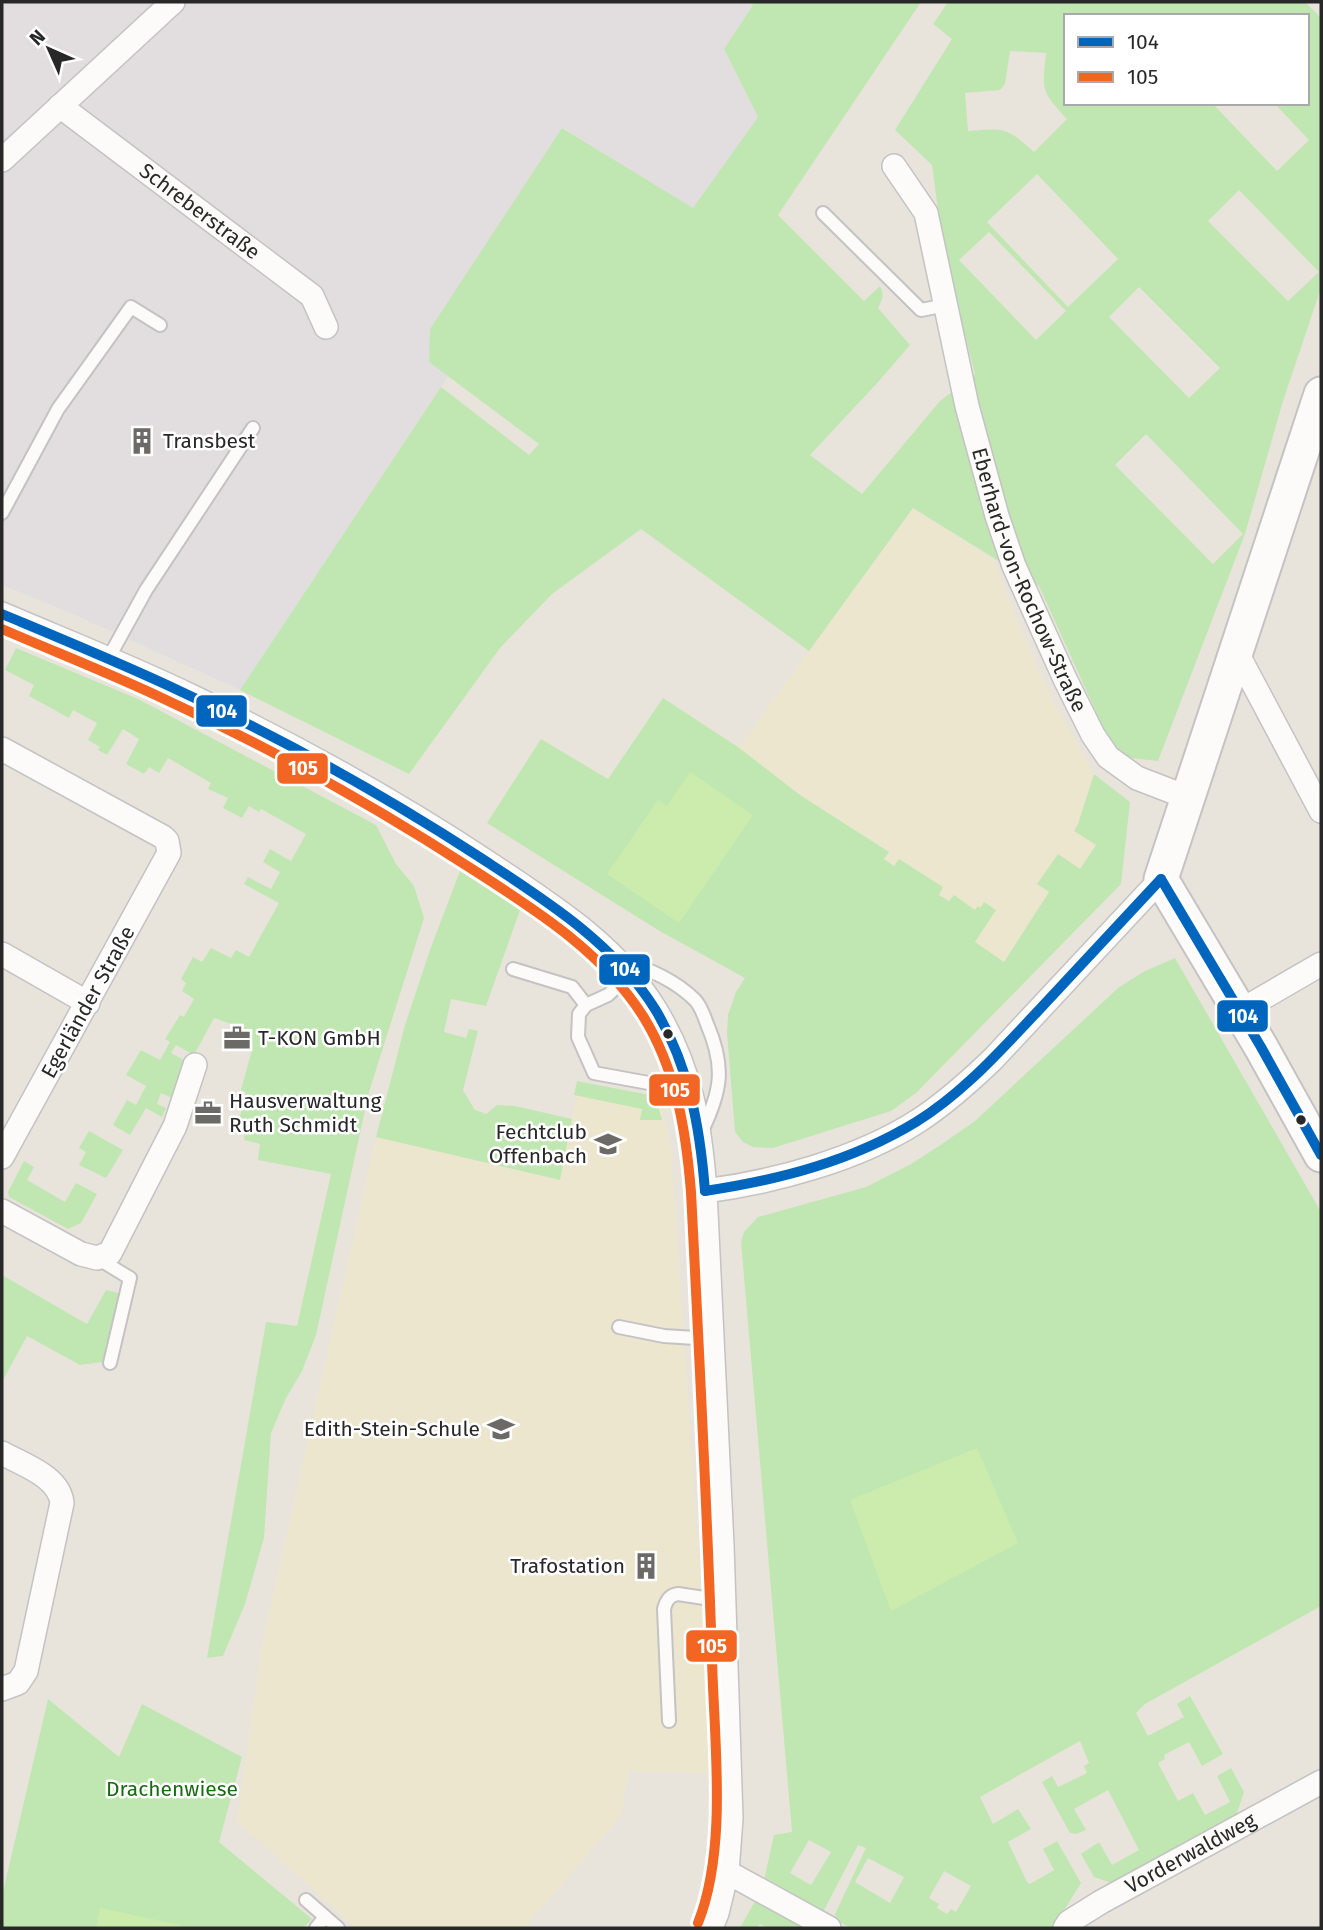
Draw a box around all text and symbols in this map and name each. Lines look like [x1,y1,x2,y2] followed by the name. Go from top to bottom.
[14,14,84,84] north arrow
[1064,14,1309,105] legend
[25,25,50,50] text: N
[1127,29,1159,55] text: 104
[1127,64,1158,90] text: 105
[134,157,265,265] street label: Schreberstraße
[127,426,157,456] building icon: Transbest
[163,428,256,454] place label: Transbest
[966,445,1092,716] street label: Eberhard-von-Rochow-Straße
[195,694,248,728] line badge: 104
[207,700,238,723] text: 104
[276,752,329,785] line badge: 105
[288,757,318,780] text: 105
[35,921,141,1083] street label: Egerländer Straße
[598,953,651,986] line badge: 104
[610,958,641,981] text: 104
[1216,999,1269,1033] line badge: 104
[1228,1005,1259,1028] text: 104
[222,1023,252,1053] office icon: T-KON GmbH
[258,1025,381,1051] place label: T-KON GmbH
[661,1027,675,1041] unlabelled marker
[648,1073,701,1107] line badge: 105
[660,1079,690,1102] text: 105
[229,1088,381,1138] place label: Hausverwaltung Ruth Schmidt
[193,1098,223,1128] office icon: Hausverwaltung Ruth Schmidt
[1294,1113,1308,1127] unlabelled marker
[489,1119,587,1169] place label: Fechtclub Offenbach
[593,1129,623,1159] school or university icon: Fechtclub Offenbach
[486,1414,516,1444] school or university icon: Edith-Stein-Schule
[304,1416,480,1442] place label: Edith-Stein-Schule
[631,1551,661,1581] building icon: Trafostation
[510,1553,625,1579] place label: Trafostation
[685,1629,738,1663] line badge: 105
[697,1635,727,1658] text: 105
[106,1776,238,1802] park label: Drachenwiese
[1121,1807,1261,1899] street label: Vorderwaldweg

